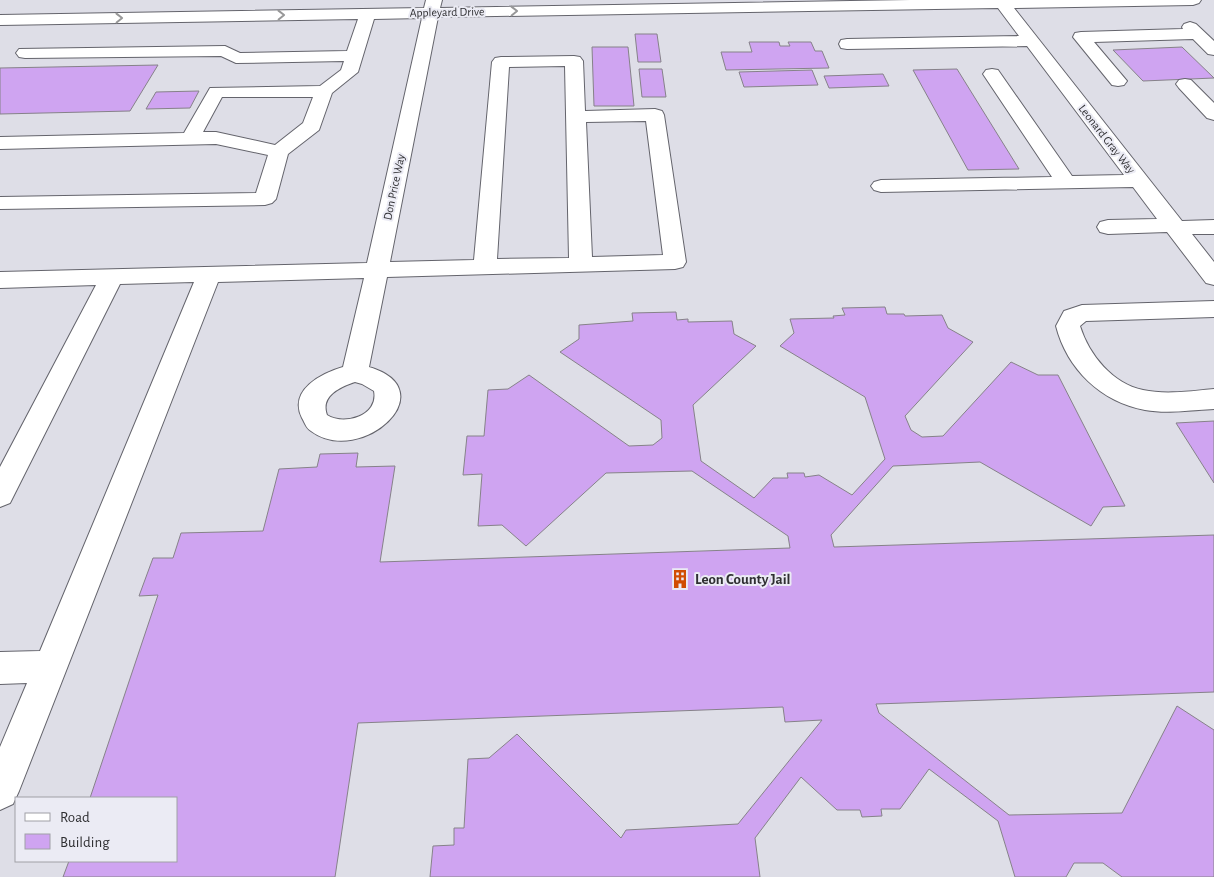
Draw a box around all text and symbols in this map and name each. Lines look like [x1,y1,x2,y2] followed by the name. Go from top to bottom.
[410,5,485,20] street label: Appleyard Drive
[510,6,518,16] one-way arrow
[278,10,285,20] one-way arrow
[115,12,123,23] one-way arrow
[1076,102,1137,176] street label: Leonard Gray Way
[381,153,408,221] street label: Don Price Way
[669,568,691,590] building icon: Leon County Jail
[695,572,791,587] place label: Leon County Jail
[15,797,178,862] legend
[60,810,90,825] text: Road
[60,835,110,850] text: Building

